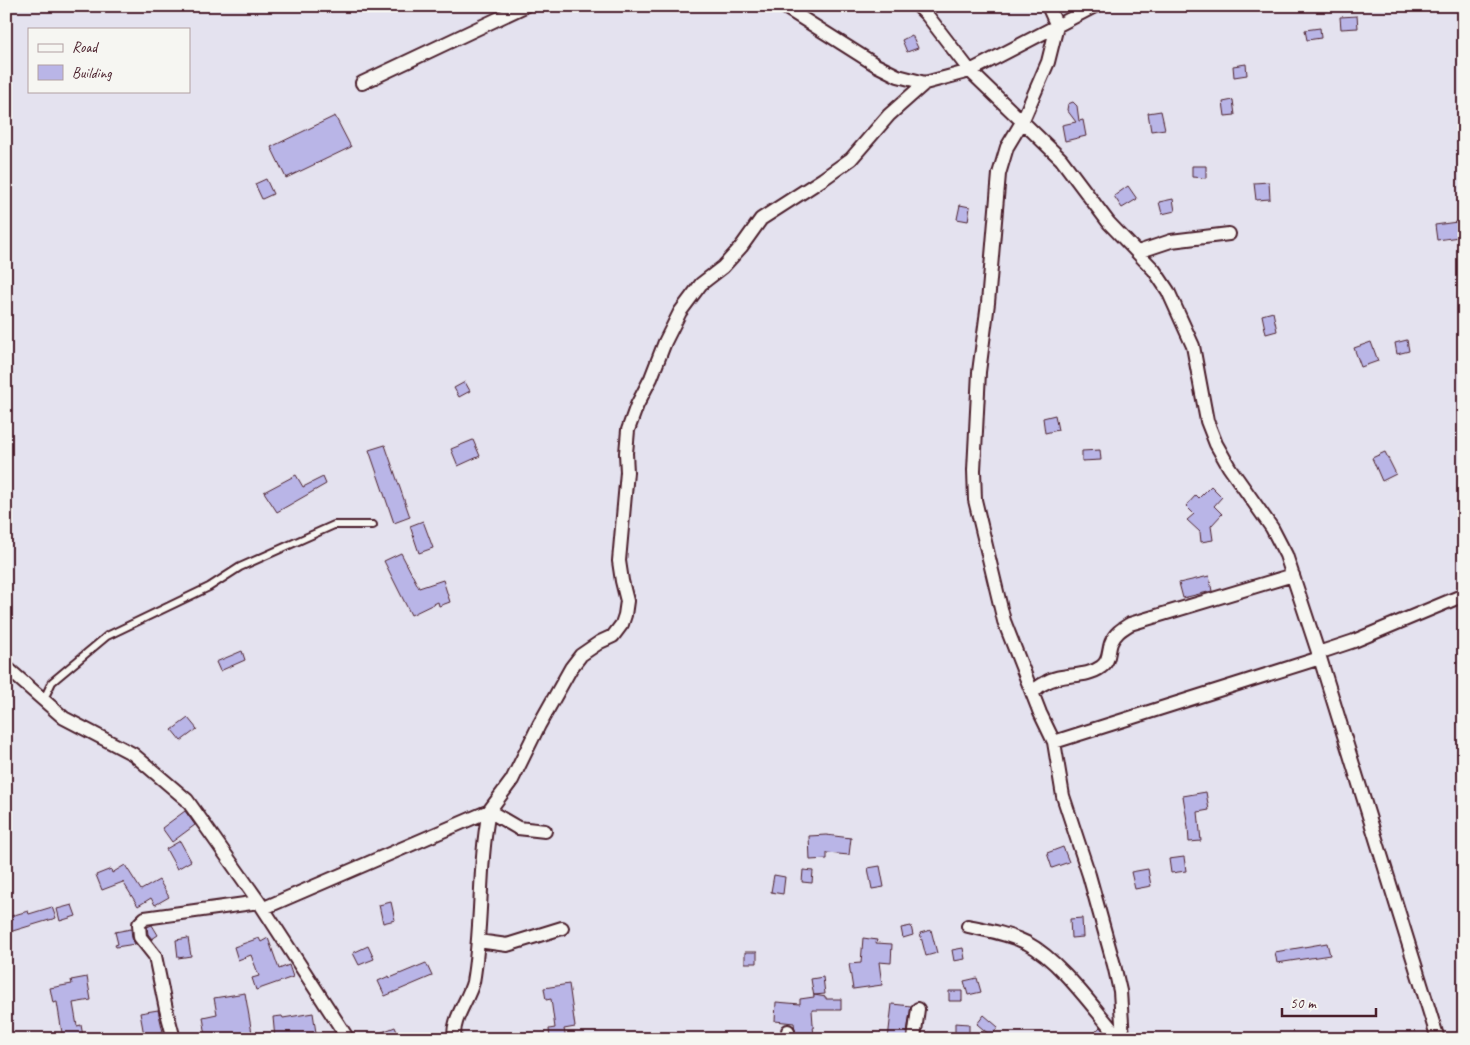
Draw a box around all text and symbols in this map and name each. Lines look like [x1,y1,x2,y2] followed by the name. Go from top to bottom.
[28,28,190,92] legend
[72,38,99,57] text: Road
[72,64,112,83] text: Building
[1282,985,1376,1017] scale bar
[1290,994,1317,1013] text: 50 m

